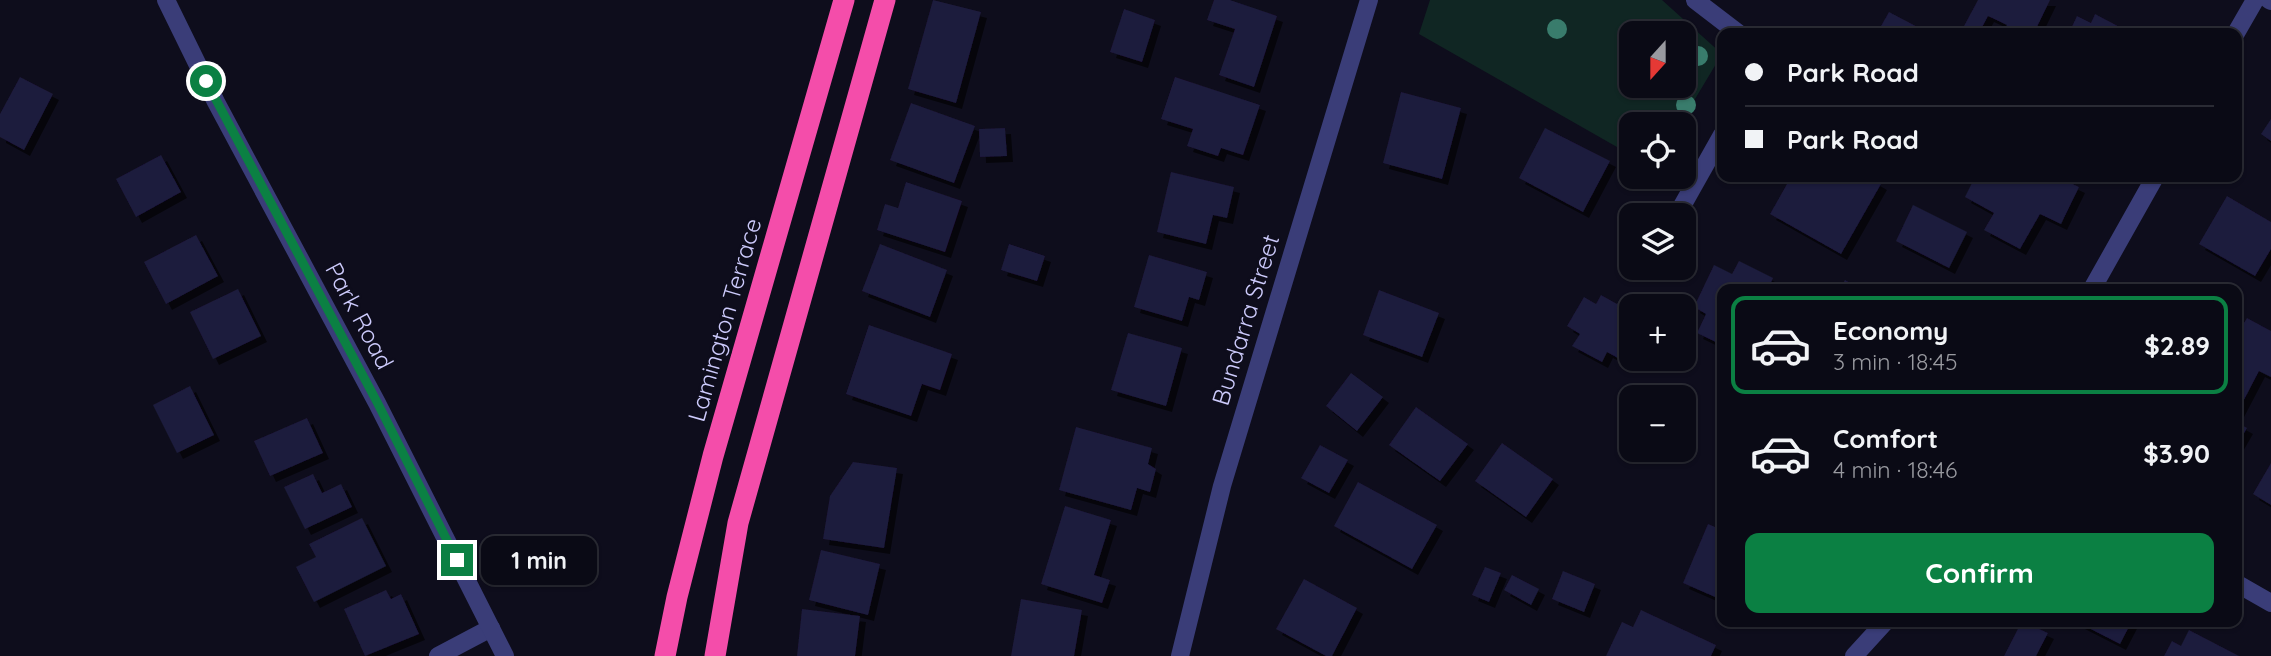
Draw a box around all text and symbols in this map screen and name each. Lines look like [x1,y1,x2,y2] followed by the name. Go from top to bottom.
[1619,21,1696,98] north arrow
[1619,21,1696,462] map controls
[1787,56,1919,89] text: Park Road
[190,65,222,97] route start
[1619,112,1696,189] button: locate
[1787,123,1919,156] text: Park Road
[1619,203,1696,280] button: layers
[681,215,767,425] street label: Lamington Terrace
[1205,231,1285,409] street label: Bundarra Street
[319,257,401,374] street label: Park Road
[1619,294,1696,371] button: +
[1749,314,1812,377] icon: car
[1833,314,1948,347] text: Economy
[2144,329,2210,362] text: $2.89
[1833,347,1958,376] text: 3 min · 18:45
[1619,385,1696,462] button: −
[1749,422,1812,485] icon: car
[1833,422,1938,455] text: Comfort
[2143,437,2210,470] text: $3.90
[1833,455,1957,484] text: 4 min · 18:46
[1745,533,2214,613] button: Confirm
[482,536,597,584] callout: 1 min
[441,544,473,576] route end
[511,546,567,575] text: 1 min

